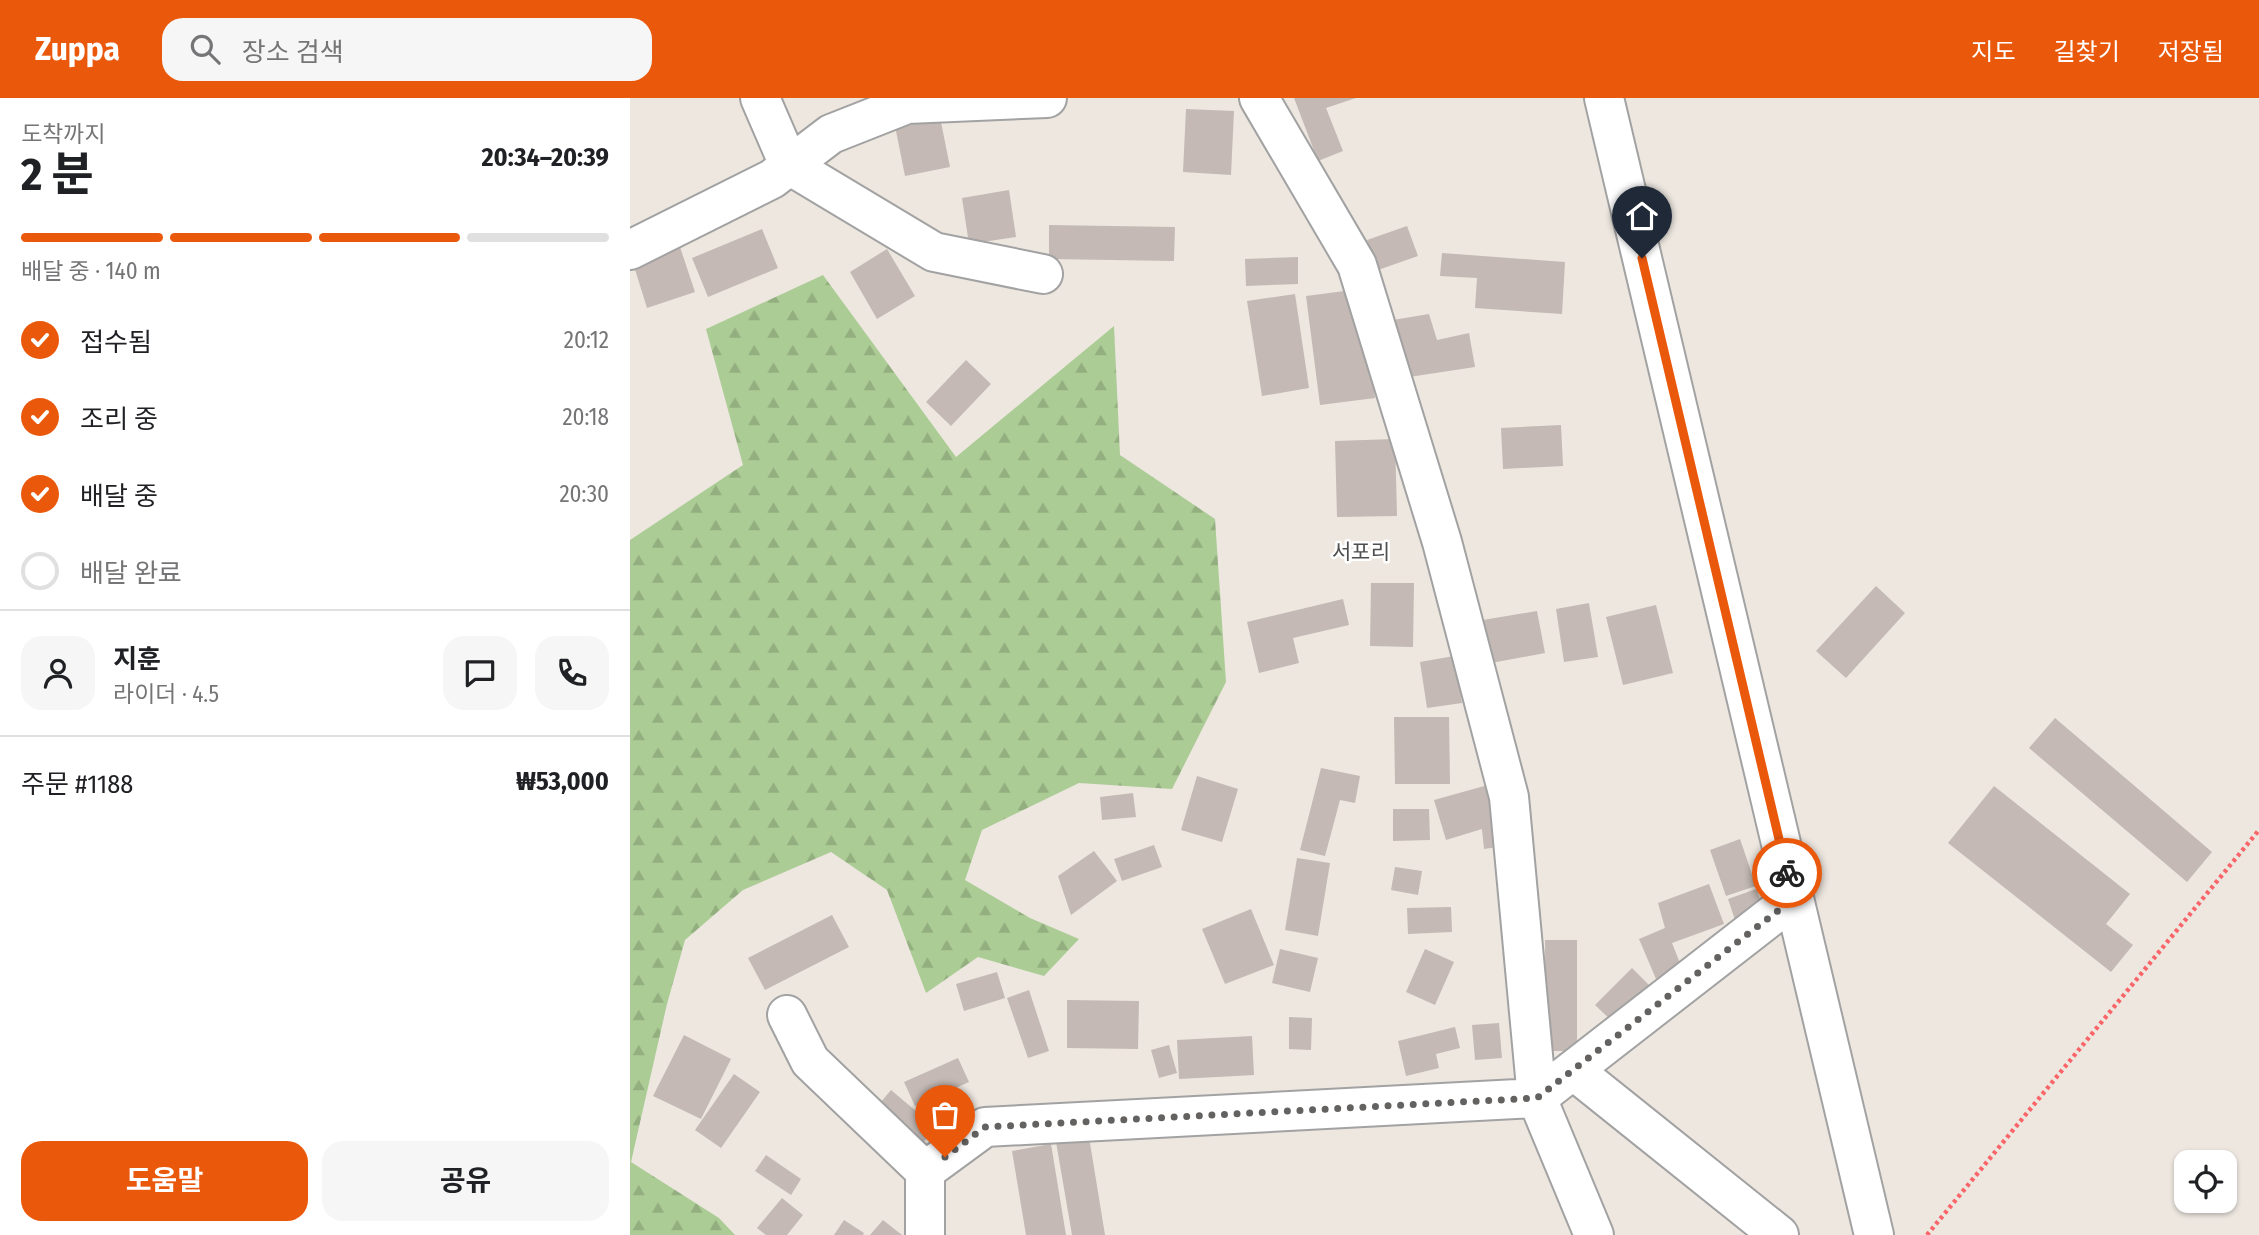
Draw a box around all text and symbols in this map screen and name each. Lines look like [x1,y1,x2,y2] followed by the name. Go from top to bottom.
[162,18,652,81] search box
[35,29,120,69] text: Zuppa
[186,30,224,68] icon: search
[242,37,344,68] text: 장소 검색
[1971,38,2016,66] text: 지도
[2054,38,2120,66] text: 길찾기
[2158,38,2224,66] text: 저장됨
[21,120,106,148] text: 도착까지
[482,142,609,173] text: 20:34–20:39
[21,147,94,202] text: 2 분
[1612,186,1672,258] pin
[1623,197,1661,235] icon: home
[21,257,161,285] text: 배달 중 · 140 m
[21,321,59,359] icon: check
[564,326,609,354] text: 20:12
[80,327,152,358] text: 접수됨
[21,398,59,436] icon: check
[562,403,609,431] text: 20:18
[80,404,158,435] text: 조리 중
[21,475,59,513] icon: check
[559,480,609,508] text: 20:30
[80,481,158,512] text: 배달 중
[1332,539,1390,565] district label: 서포리
[80,558,182,589] text: 배달 완료
[21,636,95,710] button: person
[443,636,517,710] button: chat
[535,636,609,710] button: phone
[113,644,161,675] text: 지훈
[113,680,219,708] text: 라이더 · 4.5
[516,766,609,797] text: ₩53,000
[21,769,133,800] text: 주문 #1188
[1752,838,1822,908] courier
[1768,854,1806,892] icon: bike
[915,1085,975,1157] pin
[926,1096,964,1134] icon: bag
[21,1141,308,1221] button: 도움말
[322,1141,609,1221] button: 공유
[2174,1150,2237,1213] map controls
[2174,1150,2237,1213] button: locate

